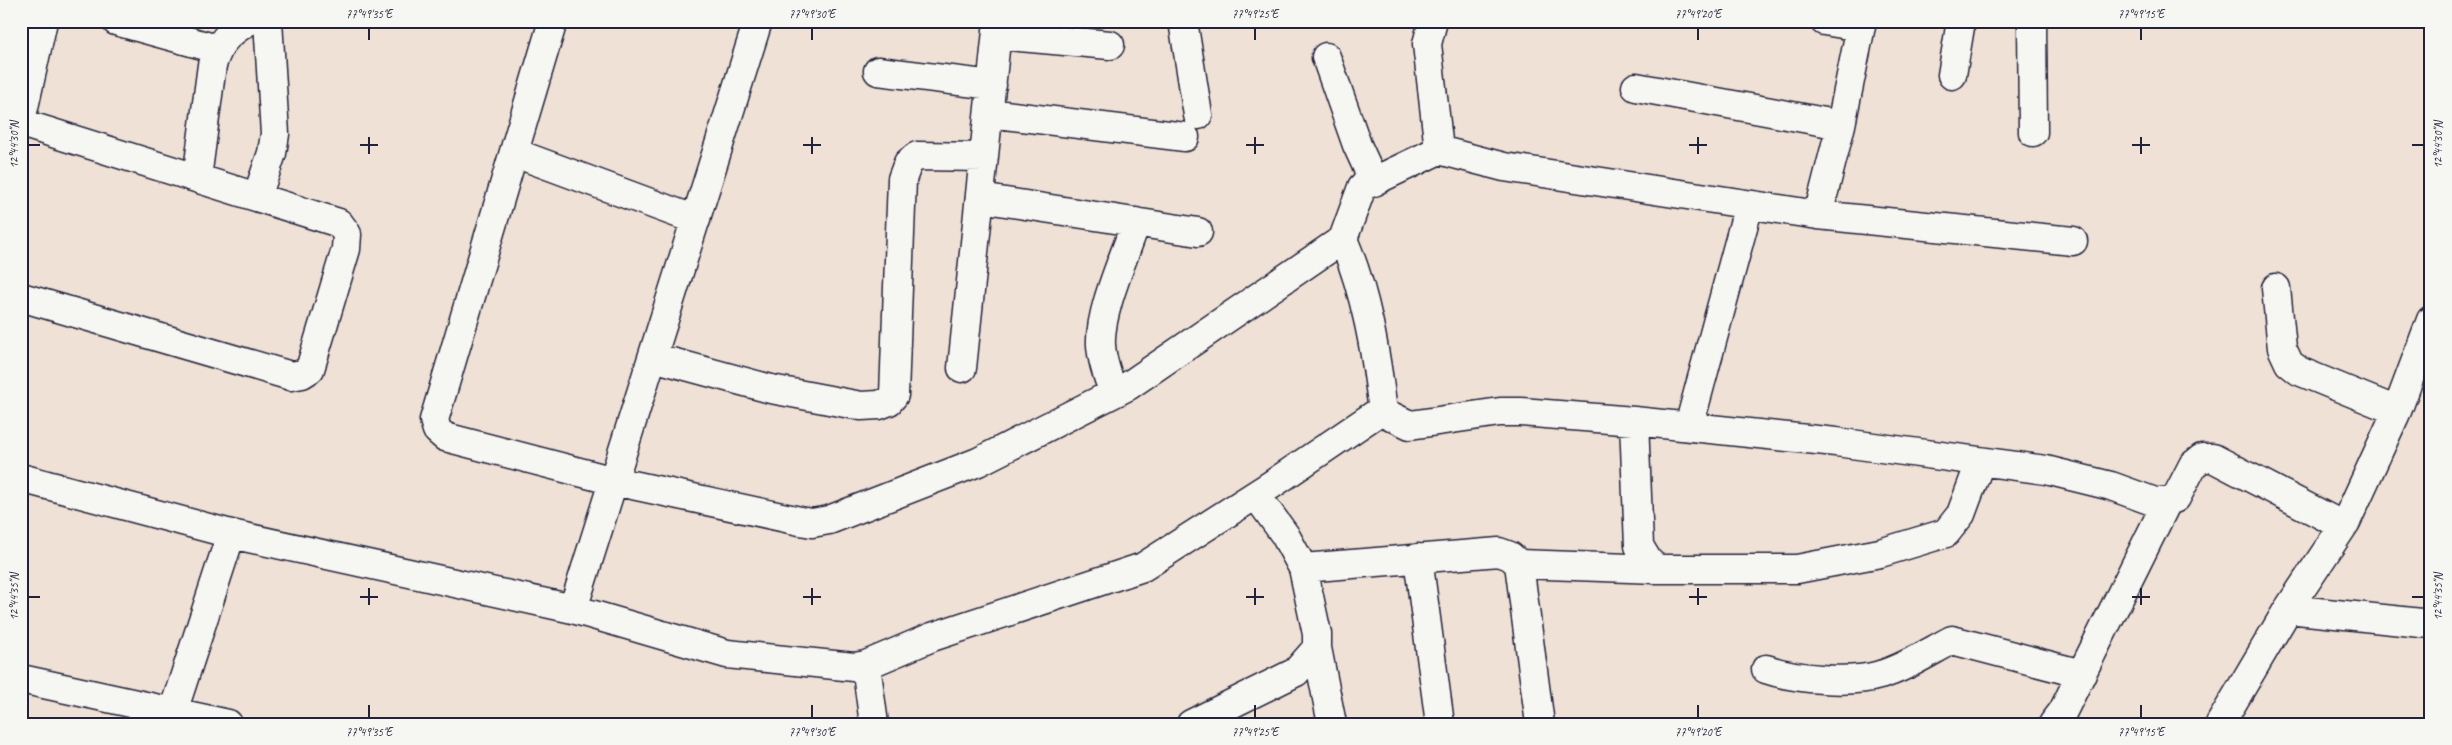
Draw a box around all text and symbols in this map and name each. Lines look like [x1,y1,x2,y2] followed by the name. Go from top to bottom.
[346,6,394,22] text: 77°49'35"E
[789,6,837,22] text: 77°49'30"E
[1232,6,1280,22] text: 77°49'25"E
[1675,6,1723,22] text: 77°49'20"E
[2118,6,2166,22] text: 77°49'15"E
[6,120,22,169] text: 12°44'30"N
[2430,120,2446,169] text: 12°44'30"N
[6,572,22,621] text: 12°44'35"N
[2430,572,2446,621] text: 12°44'35"N
[346,724,394,740] text: 77°49'35"E
[789,724,837,740] text: 77°49'30"E
[1232,724,1280,740] text: 77°49'25"E
[1675,724,1723,740] text: 77°49'20"E
[2118,724,2166,740] text: 77°49'15"E

